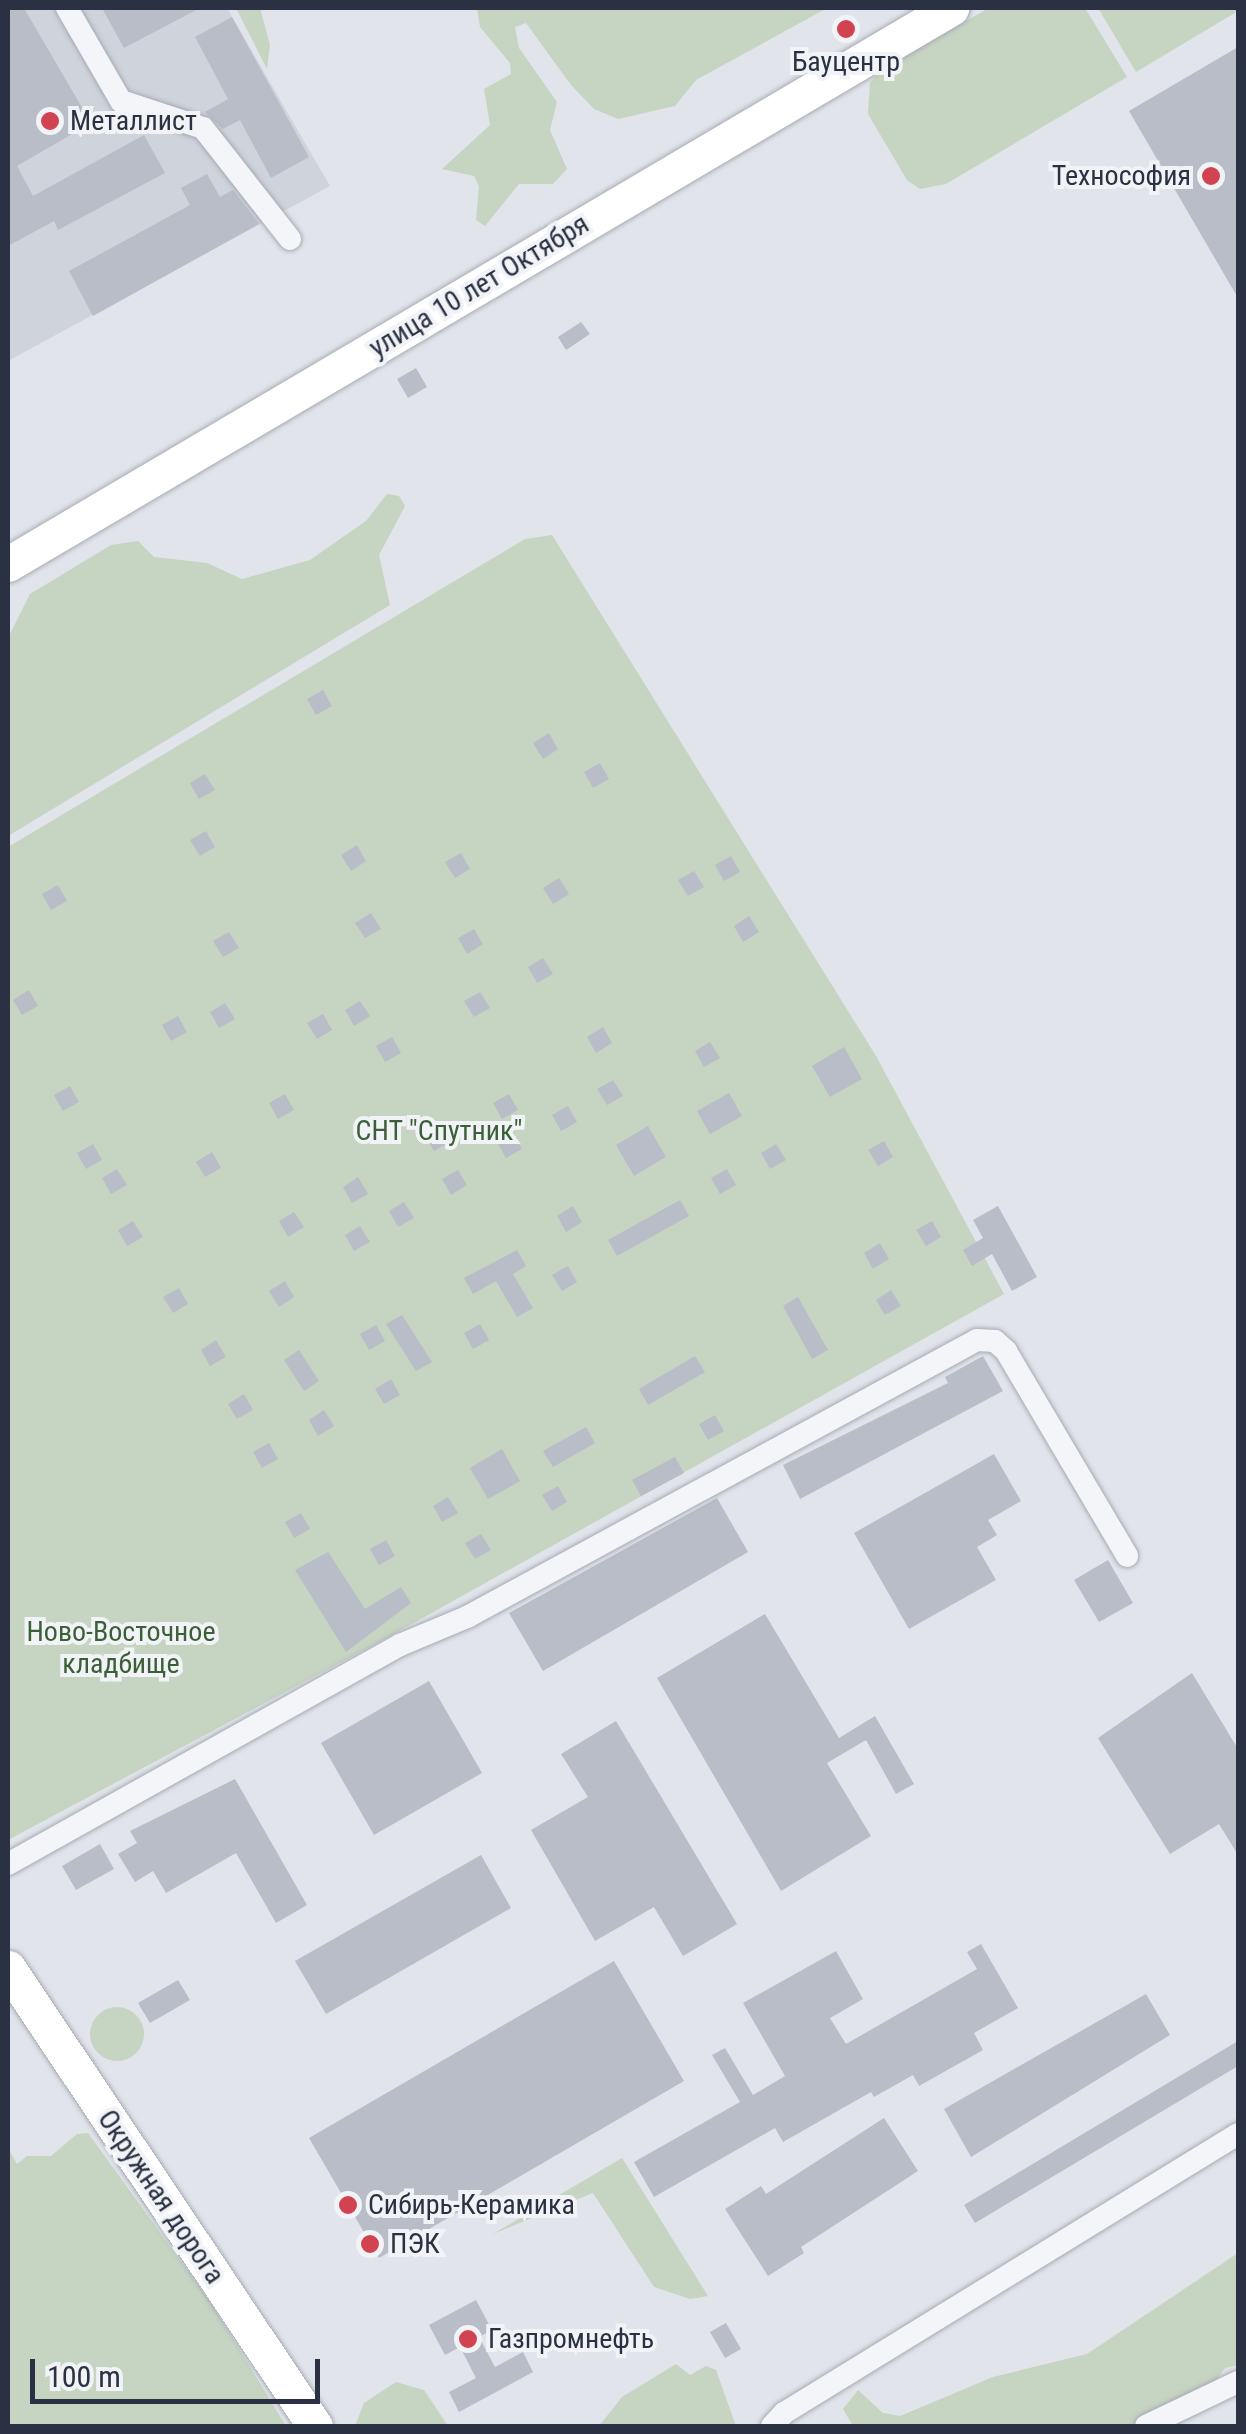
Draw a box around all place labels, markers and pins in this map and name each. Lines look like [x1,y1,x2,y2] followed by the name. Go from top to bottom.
[835,18,857,40] marker: Бауцентр
[792,45,900,79] place label: Бауцентр
[70,104,197,138] place label: Металлист
[39,110,61,132] marker: Металлист
[1052,159,1191,193] place label: Технософия
[1200,165,1222,187] marker: Технософия
[368,2188,575,2222] place label: Сибирь-Керамика
[337,2194,359,2216] marker: Сибирь-Керамика
[390,2227,440,2261] place label: ПЭК
[359,2233,381,2255] marker: ПЭК
[488,2322,654,2356] place label: Газпромнефть
[457,2328,479,2350] marker: Газпромнефть

